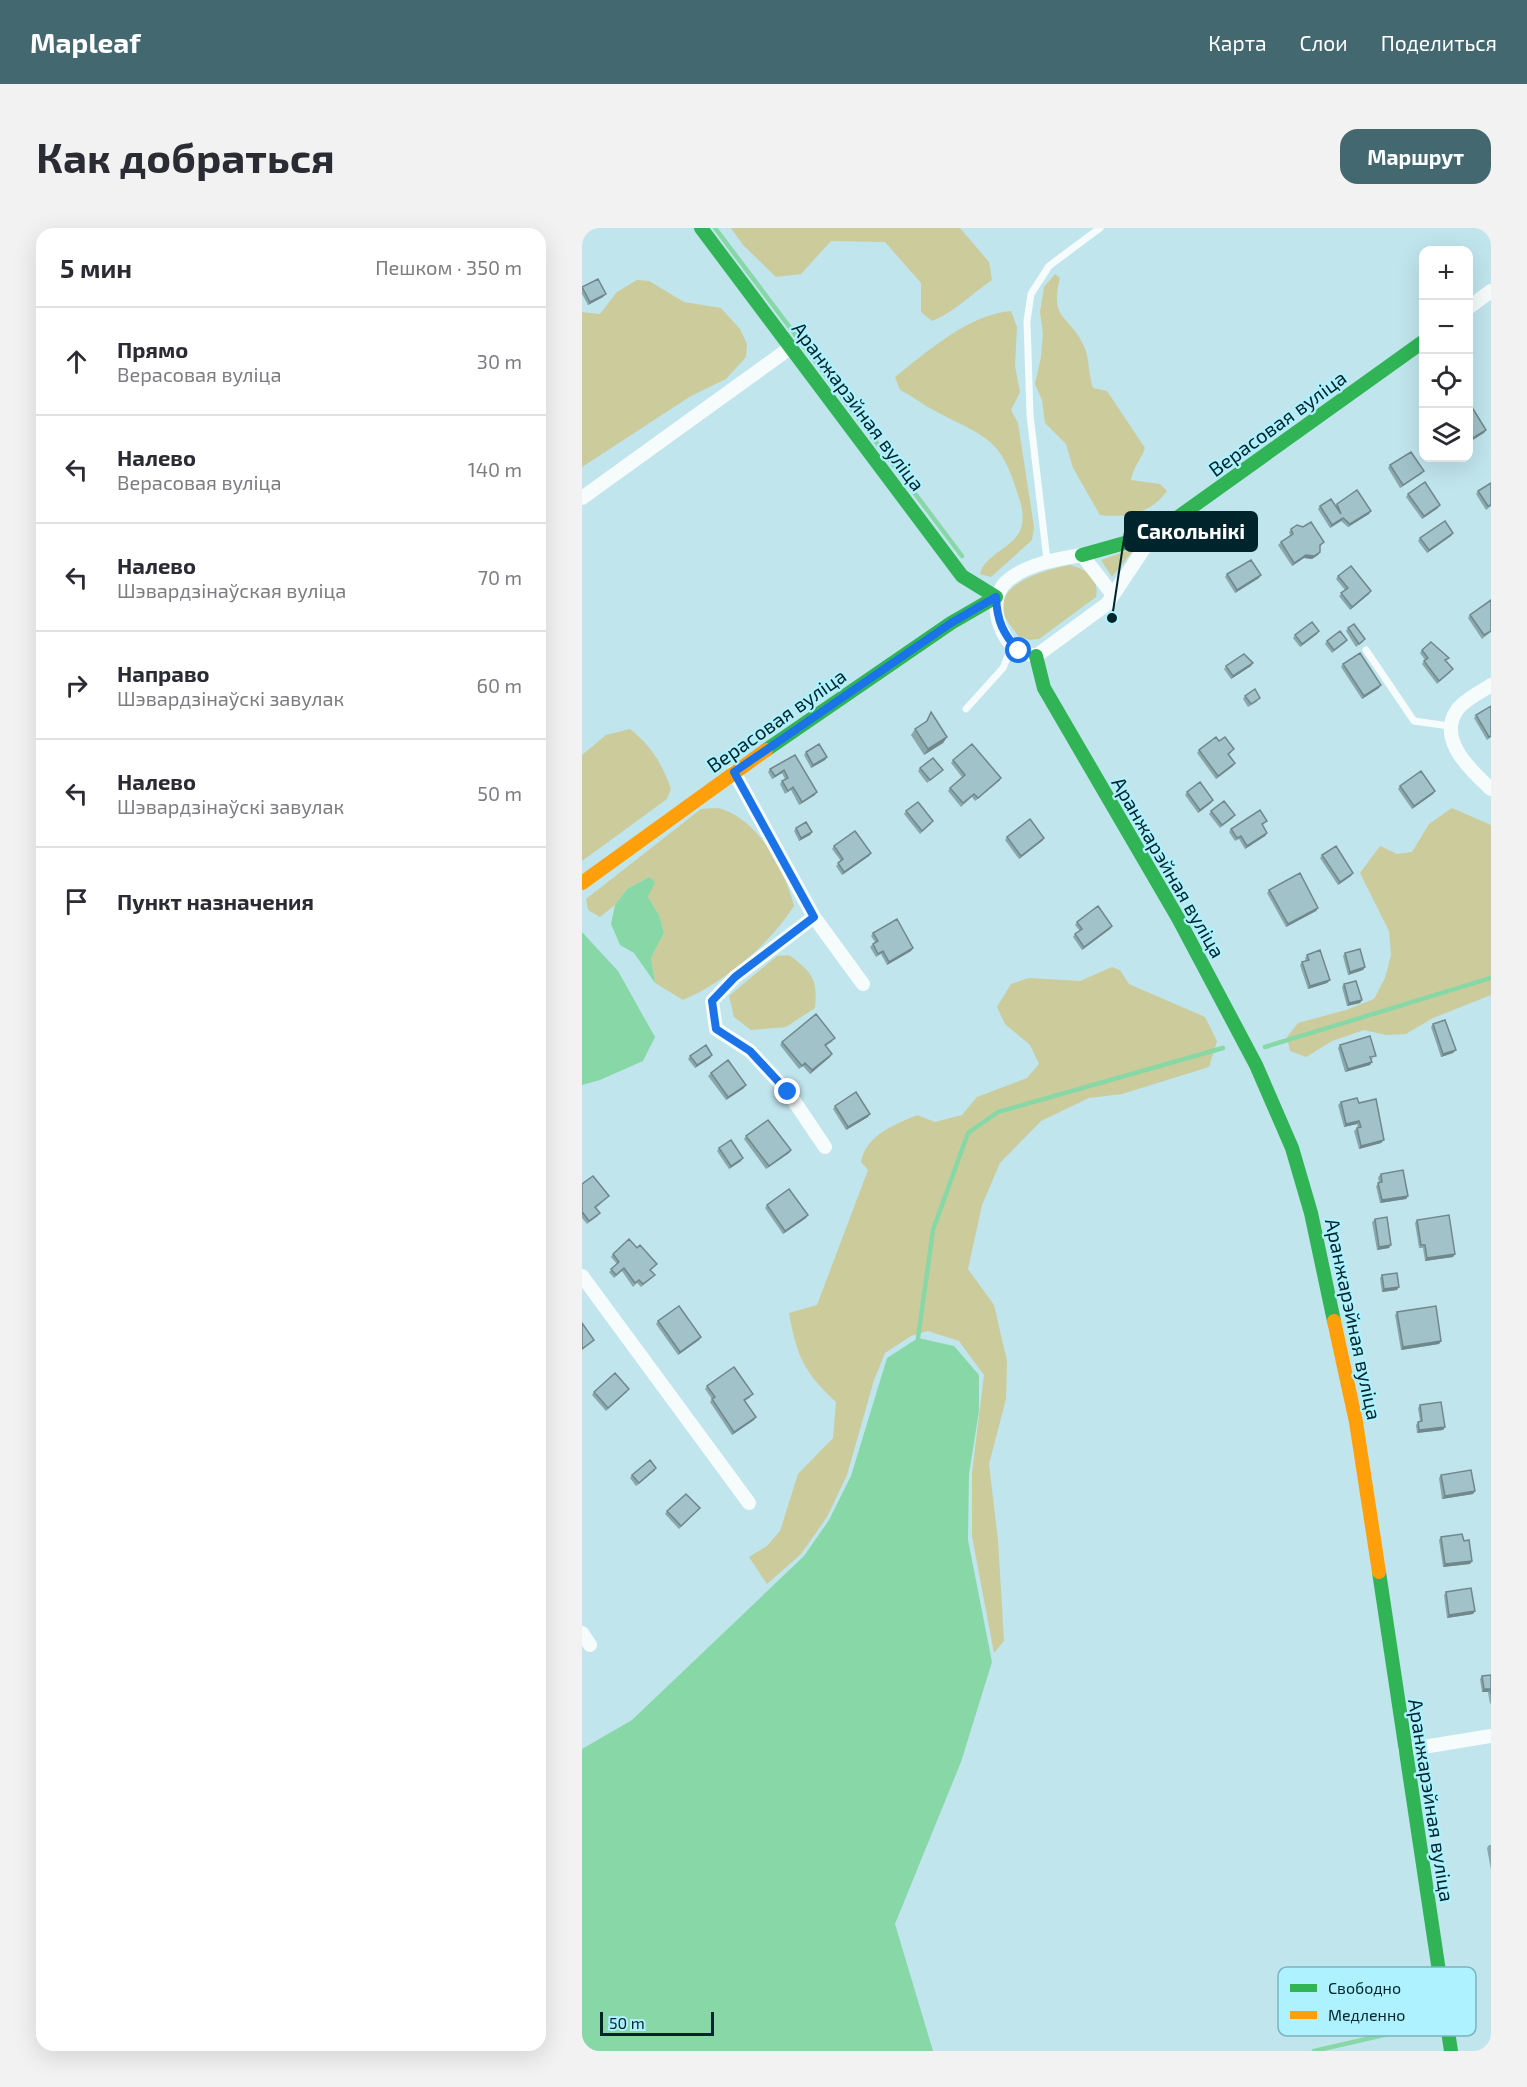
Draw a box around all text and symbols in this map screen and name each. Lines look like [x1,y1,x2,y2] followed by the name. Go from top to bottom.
[30,25,141,59] text: Mapleaf
[1208,30,1267,55] text: Карта
[1300,30,1348,55] text: Слои
[1381,30,1497,55] text: Поделиться
[1340,129,1491,184] button: Маршрут
[36,131,335,181] text: Как добраться
[1419,246,1473,462] map controls
[1419,246,1473,300] button: +
[60,252,132,283] text: 5 мин
[375,255,522,279] text: Пешком · 350 m
[1419,300,1473,354] button: −
[787,317,930,496] street label: Аранжарэйная вуліца
[117,336,188,362] text: Прямо
[60,345,93,378] icon: ahead
[477,349,522,373] text: 30 m
[1419,354,1473,408] button: locate
[117,362,282,386] text: Верасовая вуліца
[1203,365,1351,482] street label: Верасовая вуліца
[1419,408,1473,462] button: layers
[117,444,196,470] text: Налево
[60,453,93,486] icon: left
[468,457,522,481] text: 140 m
[117,470,282,494] text: Верасовая вуліца
[1125,512,1257,551] callout: Сакольнікі
[1137,518,1245,543] text: Сакольнікі
[117,552,196,578] text: Налево
[60,561,93,594] icon: left
[478,565,522,589] text: 70 m
[117,578,346,602] text: Шэвардзінаўская вуліца
[1005,637,1031,663] route start
[117,660,210,686] text: Направо
[702,663,851,778] street label: Верасовая вуліца
[60,669,93,702] icon: right
[477,673,522,697] text: 60 m
[117,686,344,710] text: Шэвардзінаўскі завулак
[117,768,196,794] text: Налево
[1106,772,1231,962] street label: Аранжарэйная вуліца
[60,777,93,810] icon: left
[477,781,522,805] text: 50 m
[117,794,344,818] text: Шэвардзінаўскі завулак
[60,885,93,918] icon: arrive
[117,888,314,914] text: Пункт назначения
[774,1078,800,1104] route end
[1320,1216,1387,1422] street label: Аранжарэйная вуліца
[1403,1697,1460,1903] street label: Аранжарэйная вуліца
[1278,1967,1476,2036] legend
[1328,1978,1401,1997] text: Свободно
[1328,2005,1405,2024] text: Медленно
[600,2009,714,2036] scale bar
[609,2013,645,2032] text: 50 m

